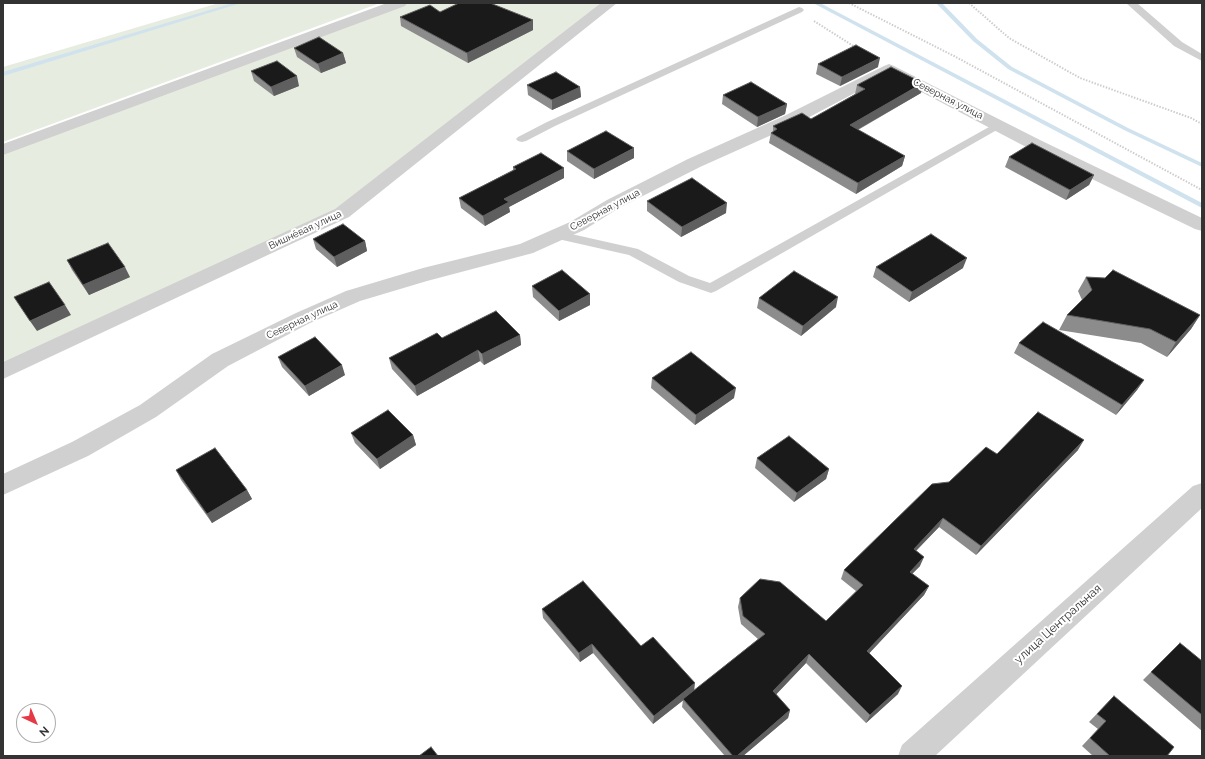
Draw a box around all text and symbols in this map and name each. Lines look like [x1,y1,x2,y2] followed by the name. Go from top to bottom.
[911,76,985,122] street label: Северная улица
[568,187,642,233] street label: Северная улица
[267,208,343,252] street label: Вишнёвая улица
[264,298,340,342] street label: Северная улица
[1012,581,1104,667] street label: улица Центральная
[16,703,56,743] north arrow
[36,724,52,739] text: N

